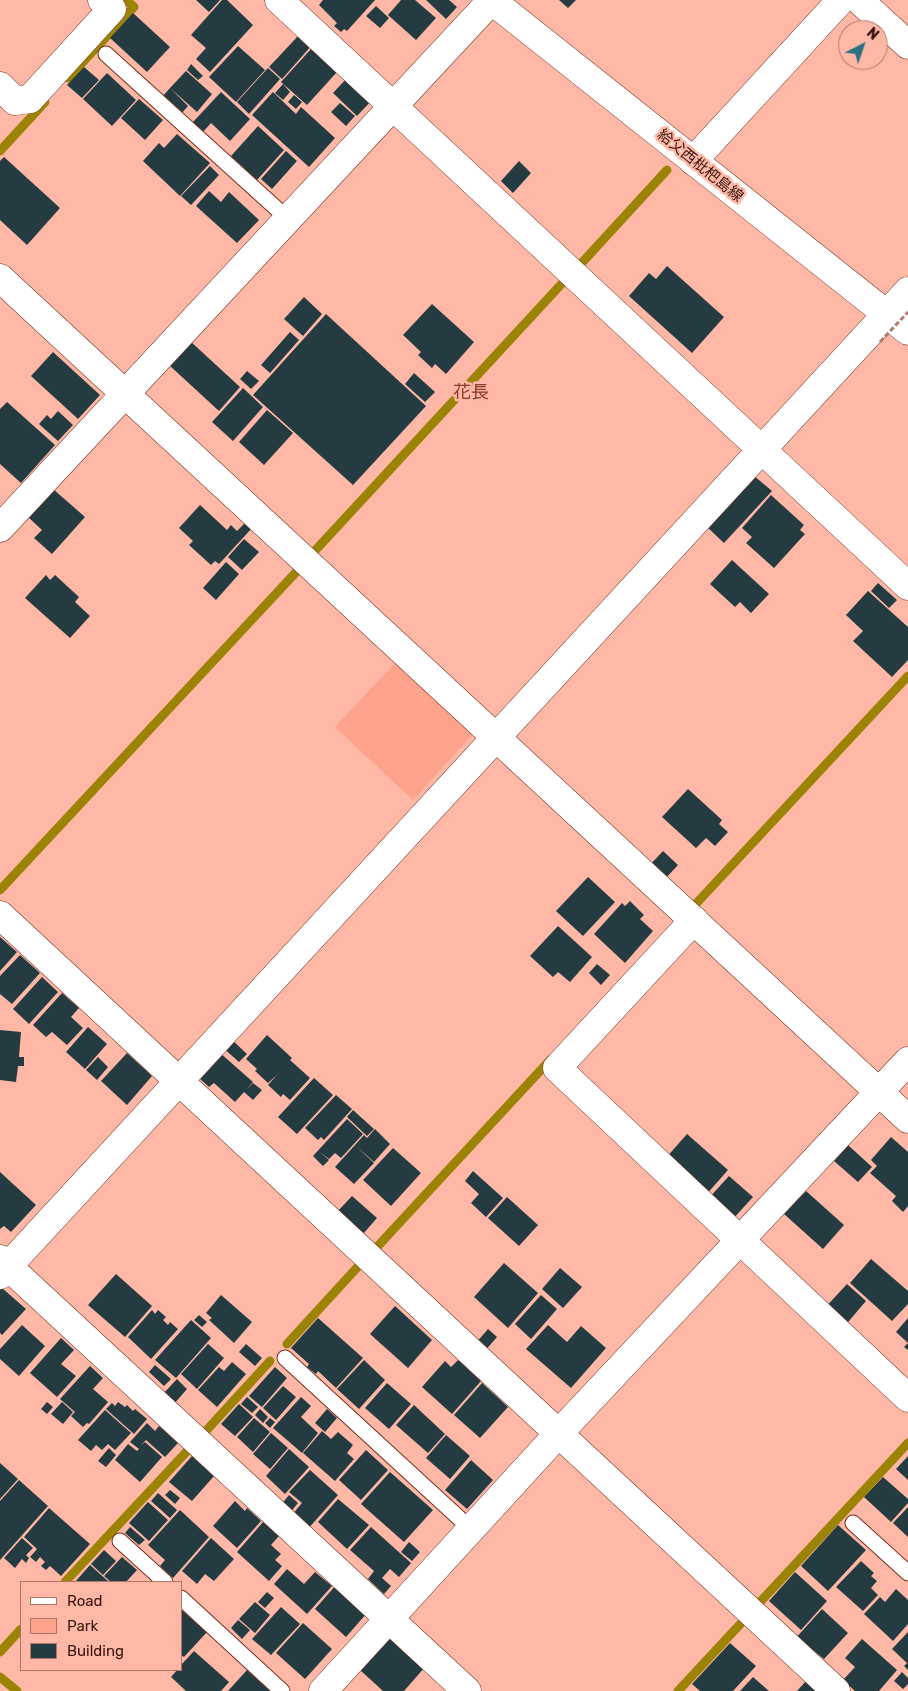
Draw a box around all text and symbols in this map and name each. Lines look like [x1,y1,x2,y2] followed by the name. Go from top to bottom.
[838,20,888,70] north arrow
[863,24,882,44] text: N
[654,126,746,206] street label: 給父西枇杷島線
[453,382,489,404] district label: 花長
[20,1581,182,1671] legend
[67,1592,103,1610] text: Road
[67,1617,98,1635] text: Park
[67,1642,124,1660] text: Building

